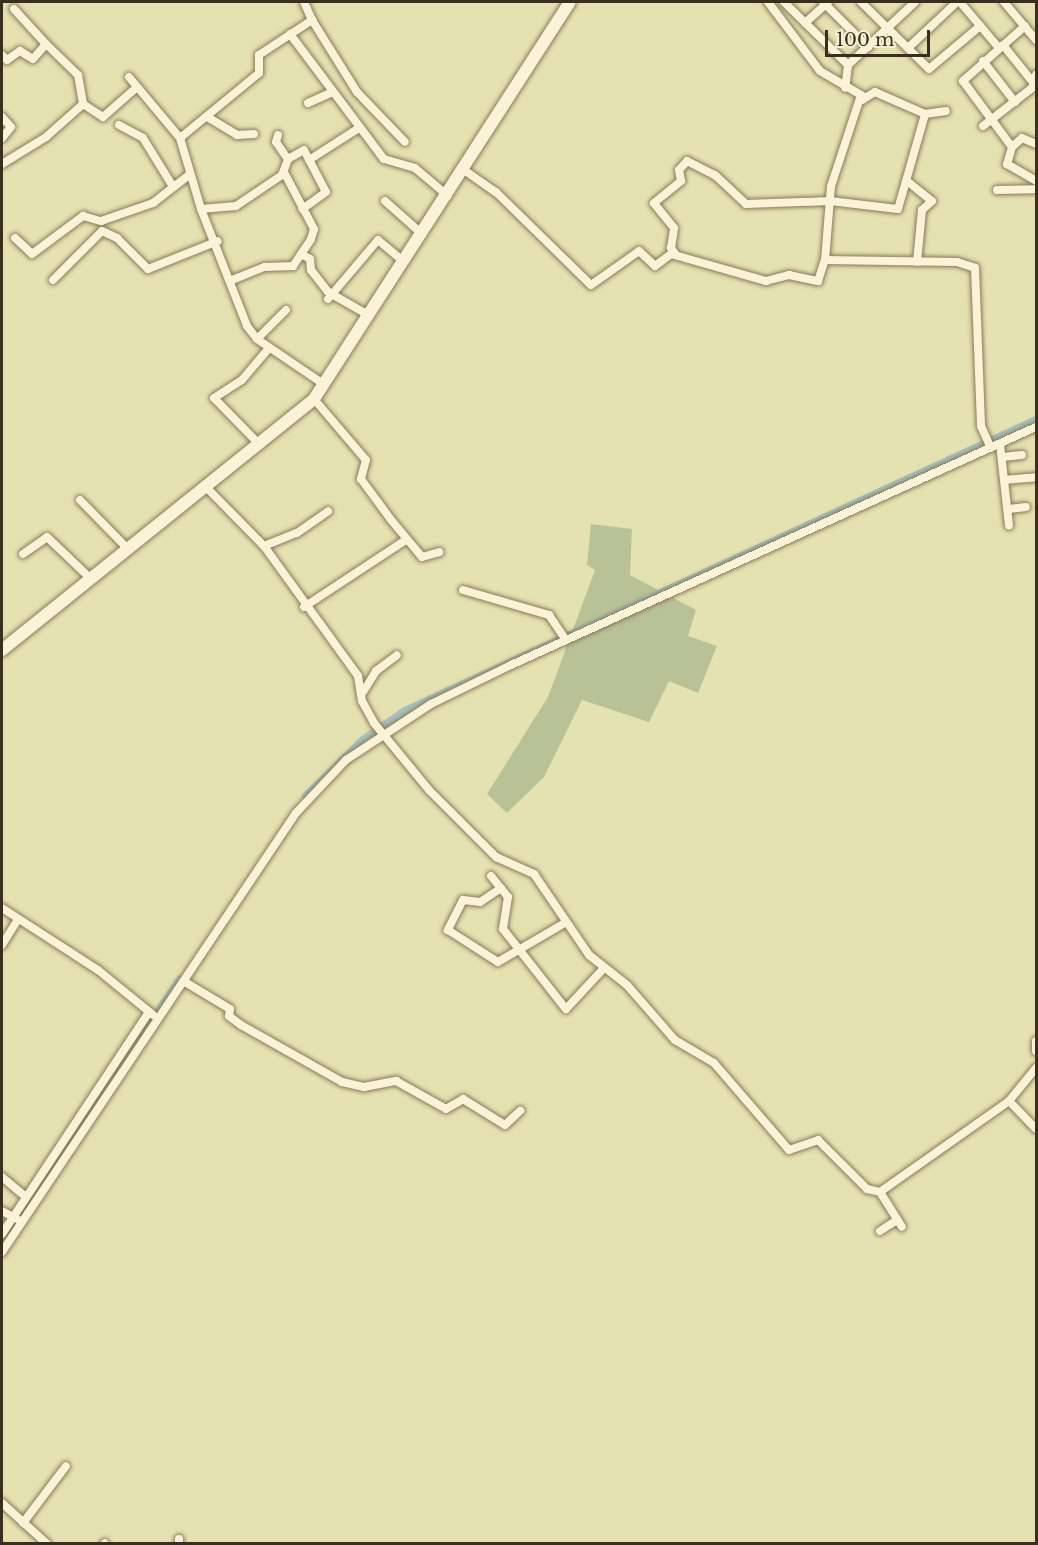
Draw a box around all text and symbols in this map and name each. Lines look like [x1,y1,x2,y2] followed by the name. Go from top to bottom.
[828,18,933,56] scale bar
[836,29,894,51] text: 100 m

